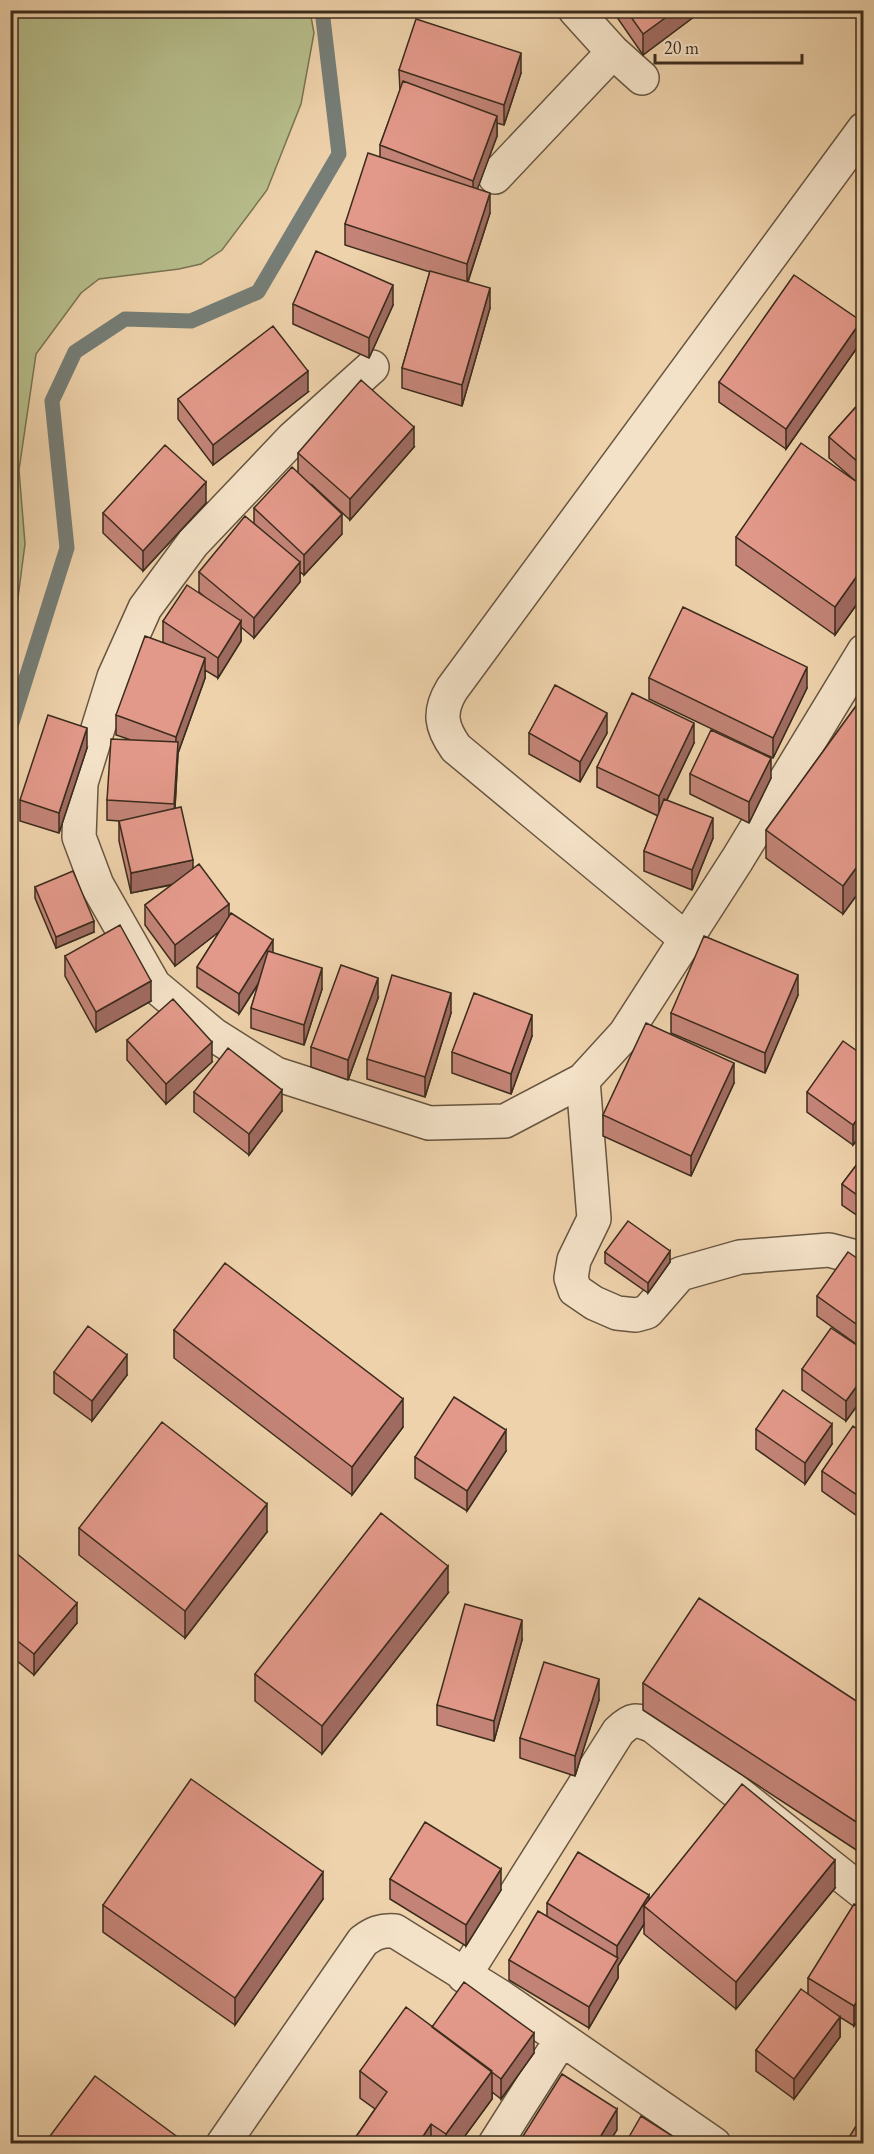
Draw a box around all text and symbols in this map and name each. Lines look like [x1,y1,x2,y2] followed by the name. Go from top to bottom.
[655,27,802,65] scale bar
[664,36,699,59] text: 20 m

